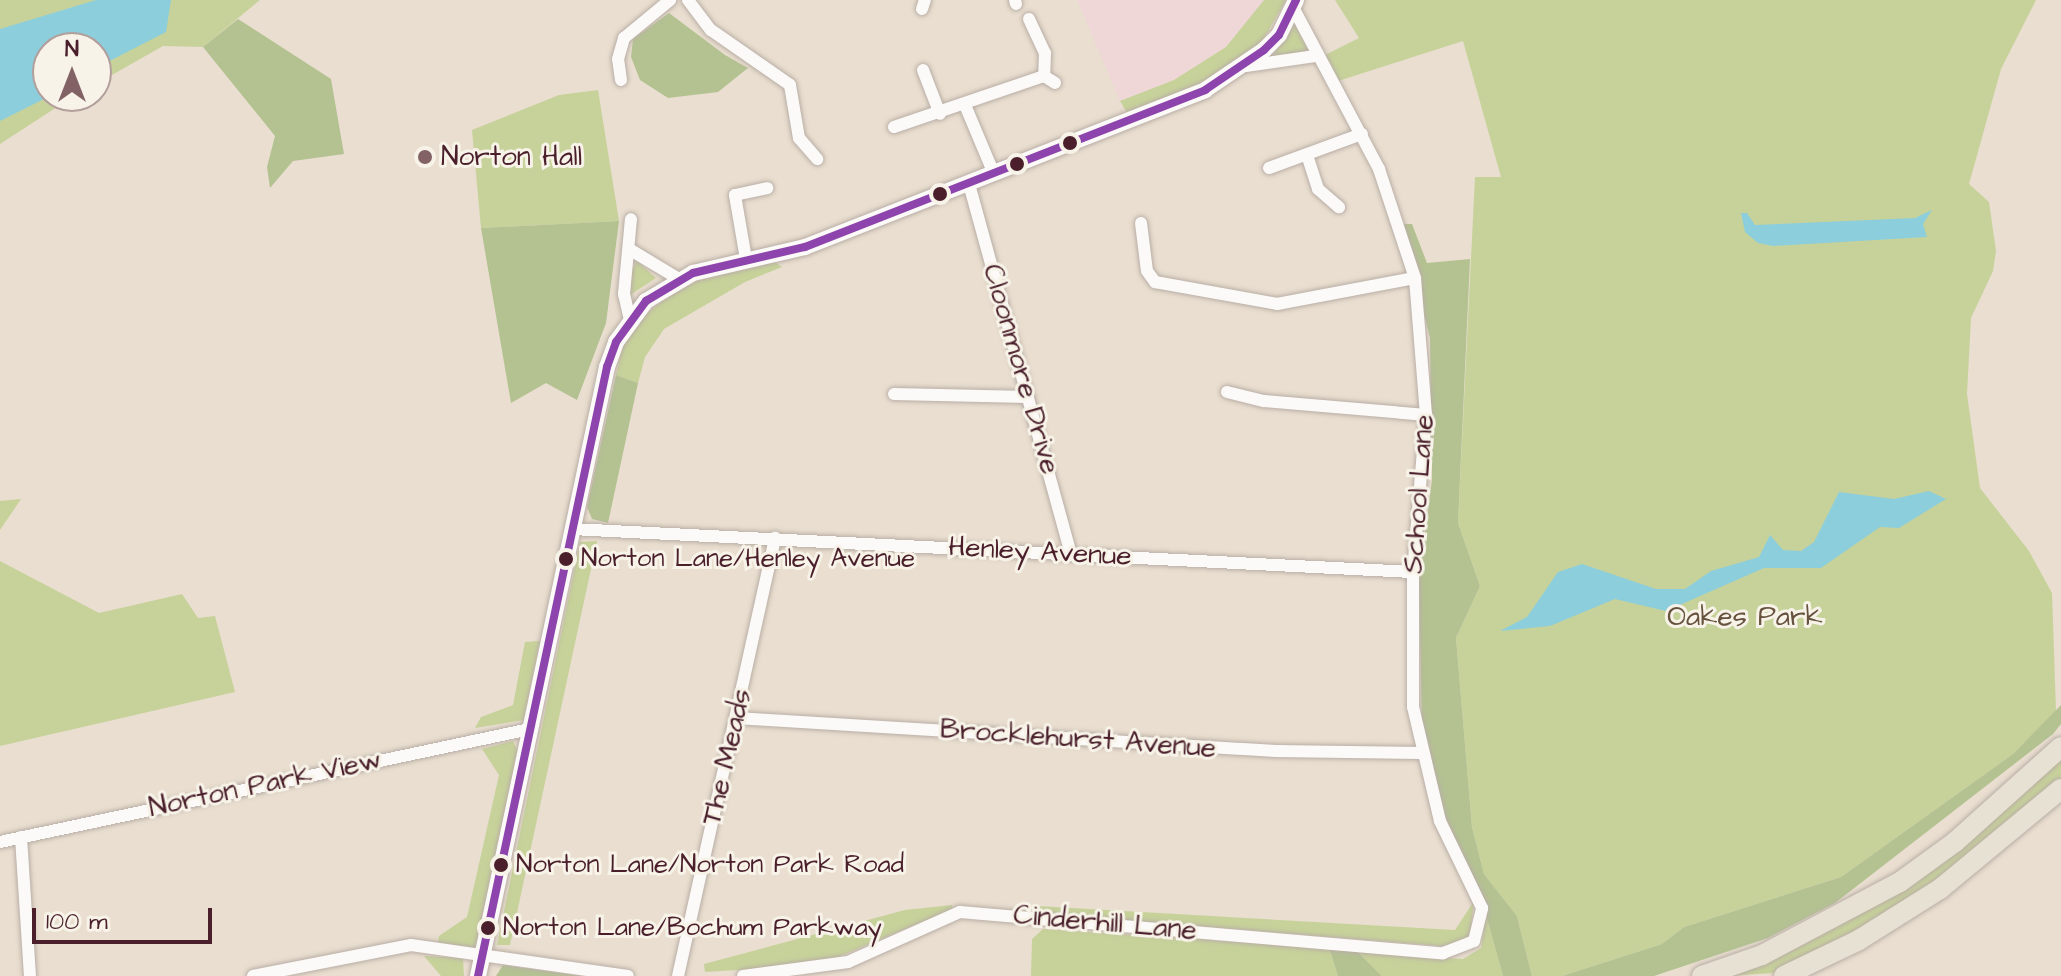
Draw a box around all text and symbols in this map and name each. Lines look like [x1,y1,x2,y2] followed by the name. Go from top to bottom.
[32,32,112,112] north arrow
[65,34,79,65] text: N
[1062,135,1078,151] unlabelled marker
[441,140,582,174] place label: Norton Hall
[416,148,434,166] marker: Norton Hall
[1009,156,1025,172] unlabelled marker
[932,186,948,202] unlabelled marker
[975,260,1067,478] street label: Cloonmore Drive
[1397,413,1441,575] street label: School Lane
[948,530,1132,574] street label: Henley Avenue
[581,543,915,575] place label: Norton Lane/Henley Avenue
[558,551,574,567] marker: Norton Lane/Henley Avenue
[1667,600,1823,634] park label: Oakes Park
[695,686,759,828] street label: The Meads
[939,713,1217,765] street label: Brocklehurst Avenue
[146,743,384,825] street label: Norton Park View
[516,849,904,881] place label: Norton Lane/Norton Park Road
[493,857,509,873] marker: Norton Lane/Norton Park Road
[36,892,216,942] scale bar
[1012,898,1198,948] street label: Cinderhill Lane
[46,905,108,939] text: 100 m
[503,912,882,944] place label: Norton Lane/Bochum Parkway
[480,920,496,936] marker: Norton Lane/Bochum Parkway

